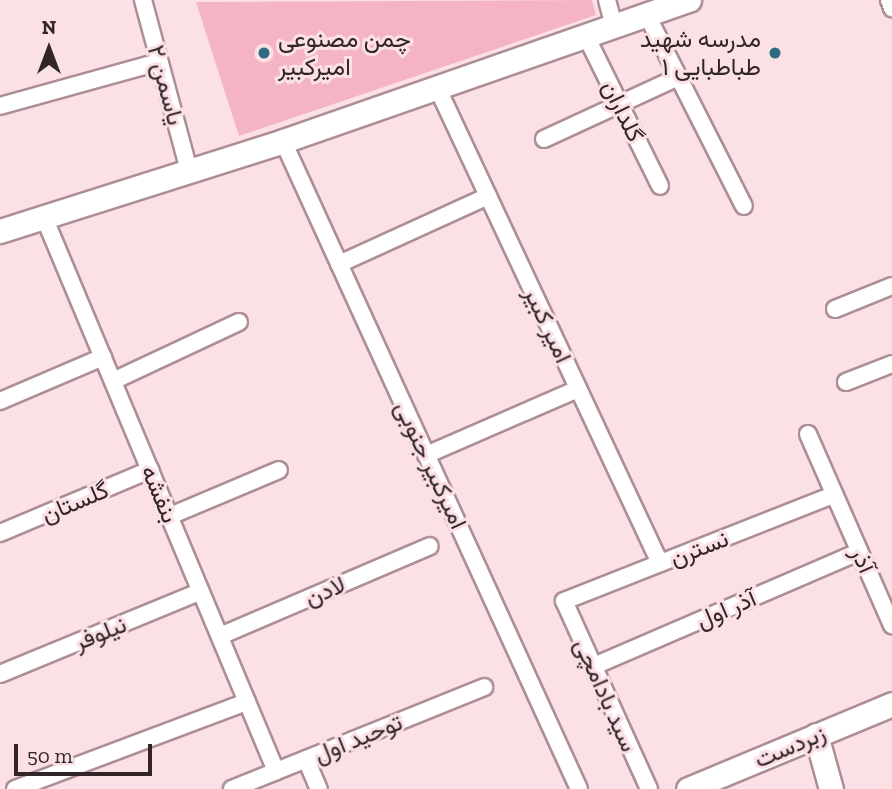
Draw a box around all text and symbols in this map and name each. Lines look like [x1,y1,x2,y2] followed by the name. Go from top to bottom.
[14,14,84,84] north arrow
[42,16,56,39] text: N
[278,25,411,81] place label: چمن مصنوعی امیرکبیر
[640,25,761,81] place label: مدرسه شهید طباطبایی ۱
[142,42,190,128] street label: یاسمن ۲
[256,45,272,61] marker: چمن مصنوعی امیرکبیر
[767,45,783,61] marker: مدرسه شهید طباطبایی ۱
[596,75,650,147] street label: گلداران
[518,282,578,368] street label: امیر کبیر
[389,396,473,534] street label: امیرکبیر جنوبی
[135,461,185,527] street label: بنفشه
[37,475,113,529] street label: گلستان
[666,524,732,572] street label: نسترن
[845,543,881,577] street label: آذر
[300,570,350,612] street label: لادن
[692,584,760,634] street label: آذر اول
[70,610,130,656] street label: نیلوفر
[568,634,644,756] street label: سید بادامچی
[310,707,406,769] street label: توحید اول
[750,718,830,774] street label: زبردست
[18,730,156,774] scale bar
[27,743,73,768] text: 50 m

